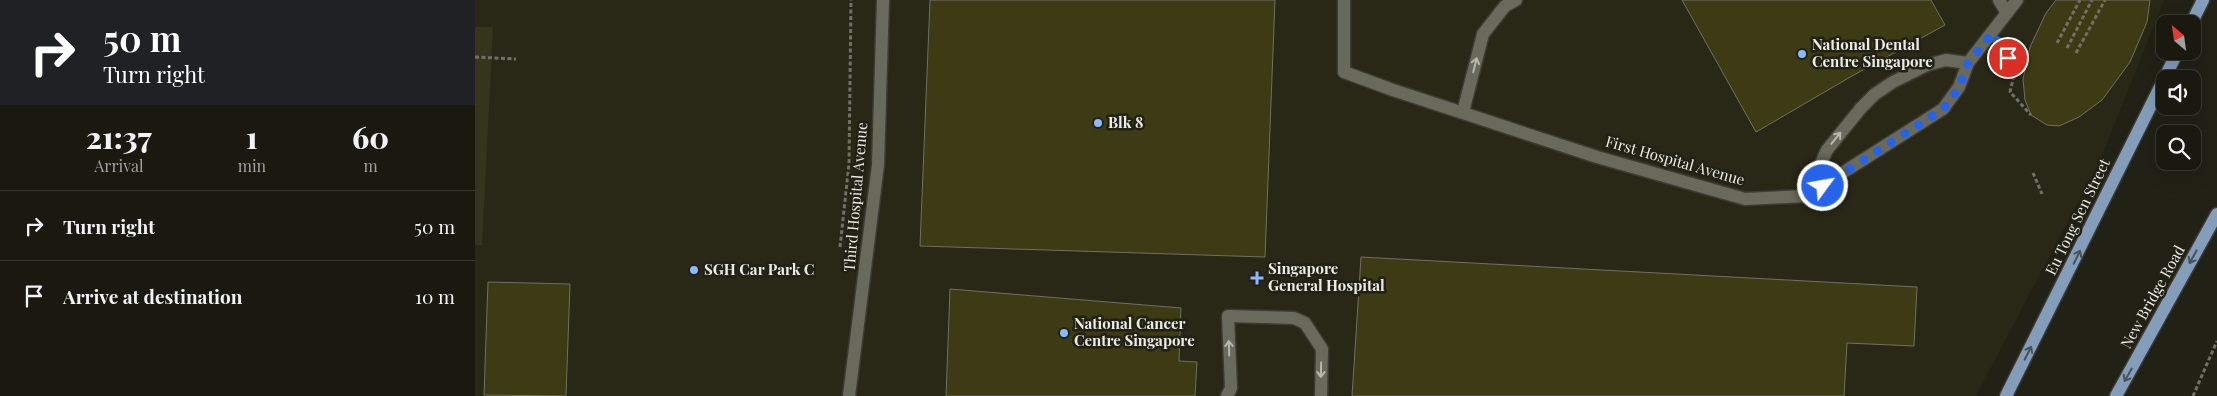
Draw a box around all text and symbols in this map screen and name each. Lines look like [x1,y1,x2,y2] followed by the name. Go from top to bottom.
[103,14,181,61] text: 50 m
[2156,15,2201,60] north arrow
[2156,15,2201,170] map controls
[20,20,85,85] icon: right
[1812,34,1933,71] place label: National Dental Centre Singapore
[1987,37,2029,79] pin
[1994,44,2022,72] icon: arrive
[1796,48,1808,60] marker: National Dental Centre Singapore
[1471,58,1480,74] one-way arrow
[103,59,205,89] text: Turn right
[2156,70,2201,115] button: sound
[1108,112,1143,132] place label: Blk 8
[86,117,152,157] text: 21:37
[246,117,258,157] text: 1
[352,117,389,157] text: 60
[1092,117,1104,129] marker: Blk 8
[838,121,872,273] street label: Third Hospital Avenue
[2156,125,2201,170] button: search
[1603,131,1747,190] street label: First Hospital Avenue
[1831,132,1842,145] one-way arrow
[2040,154,2114,278] street label: Eu Tong Sen Street
[94,155,143,176] text: Arrival
[238,155,266,176] text: min
[363,155,378,176] text: m
[1796,159,1848,211] position arrow
[20,212,48,240] icon: right
[63,213,155,239] text: Turn right
[414,213,455,239] text: 50 m
[2115,241,2189,352] street label: New Bridge Road
[2188,249,2198,264] one-way arrow
[2072,250,2082,265] one-way arrow
[1268,258,1385,295] place label: Singapore General Hospital
[704,259,814,279] place label: SGH Car Park C
[688,264,700,276] marker: SGH Car Park C
[1250,271,1264,285] marker: Singapore General Hospital
[20,282,48,310] icon: arrive
[63,283,243,309] text: Arrive at destination
[415,283,455,309] text: 10 m
[1074,313,1195,350] place label: National Cancer Centre Singapore
[1058,327,1070,339] marker: National Cancer Centre Singapore
[1224,340,1234,356] one-way arrow
[2023,345,2033,360] one-way arrow
[1316,362,1326,378] one-way arrow
[2123,367,2132,382] one-way arrow

